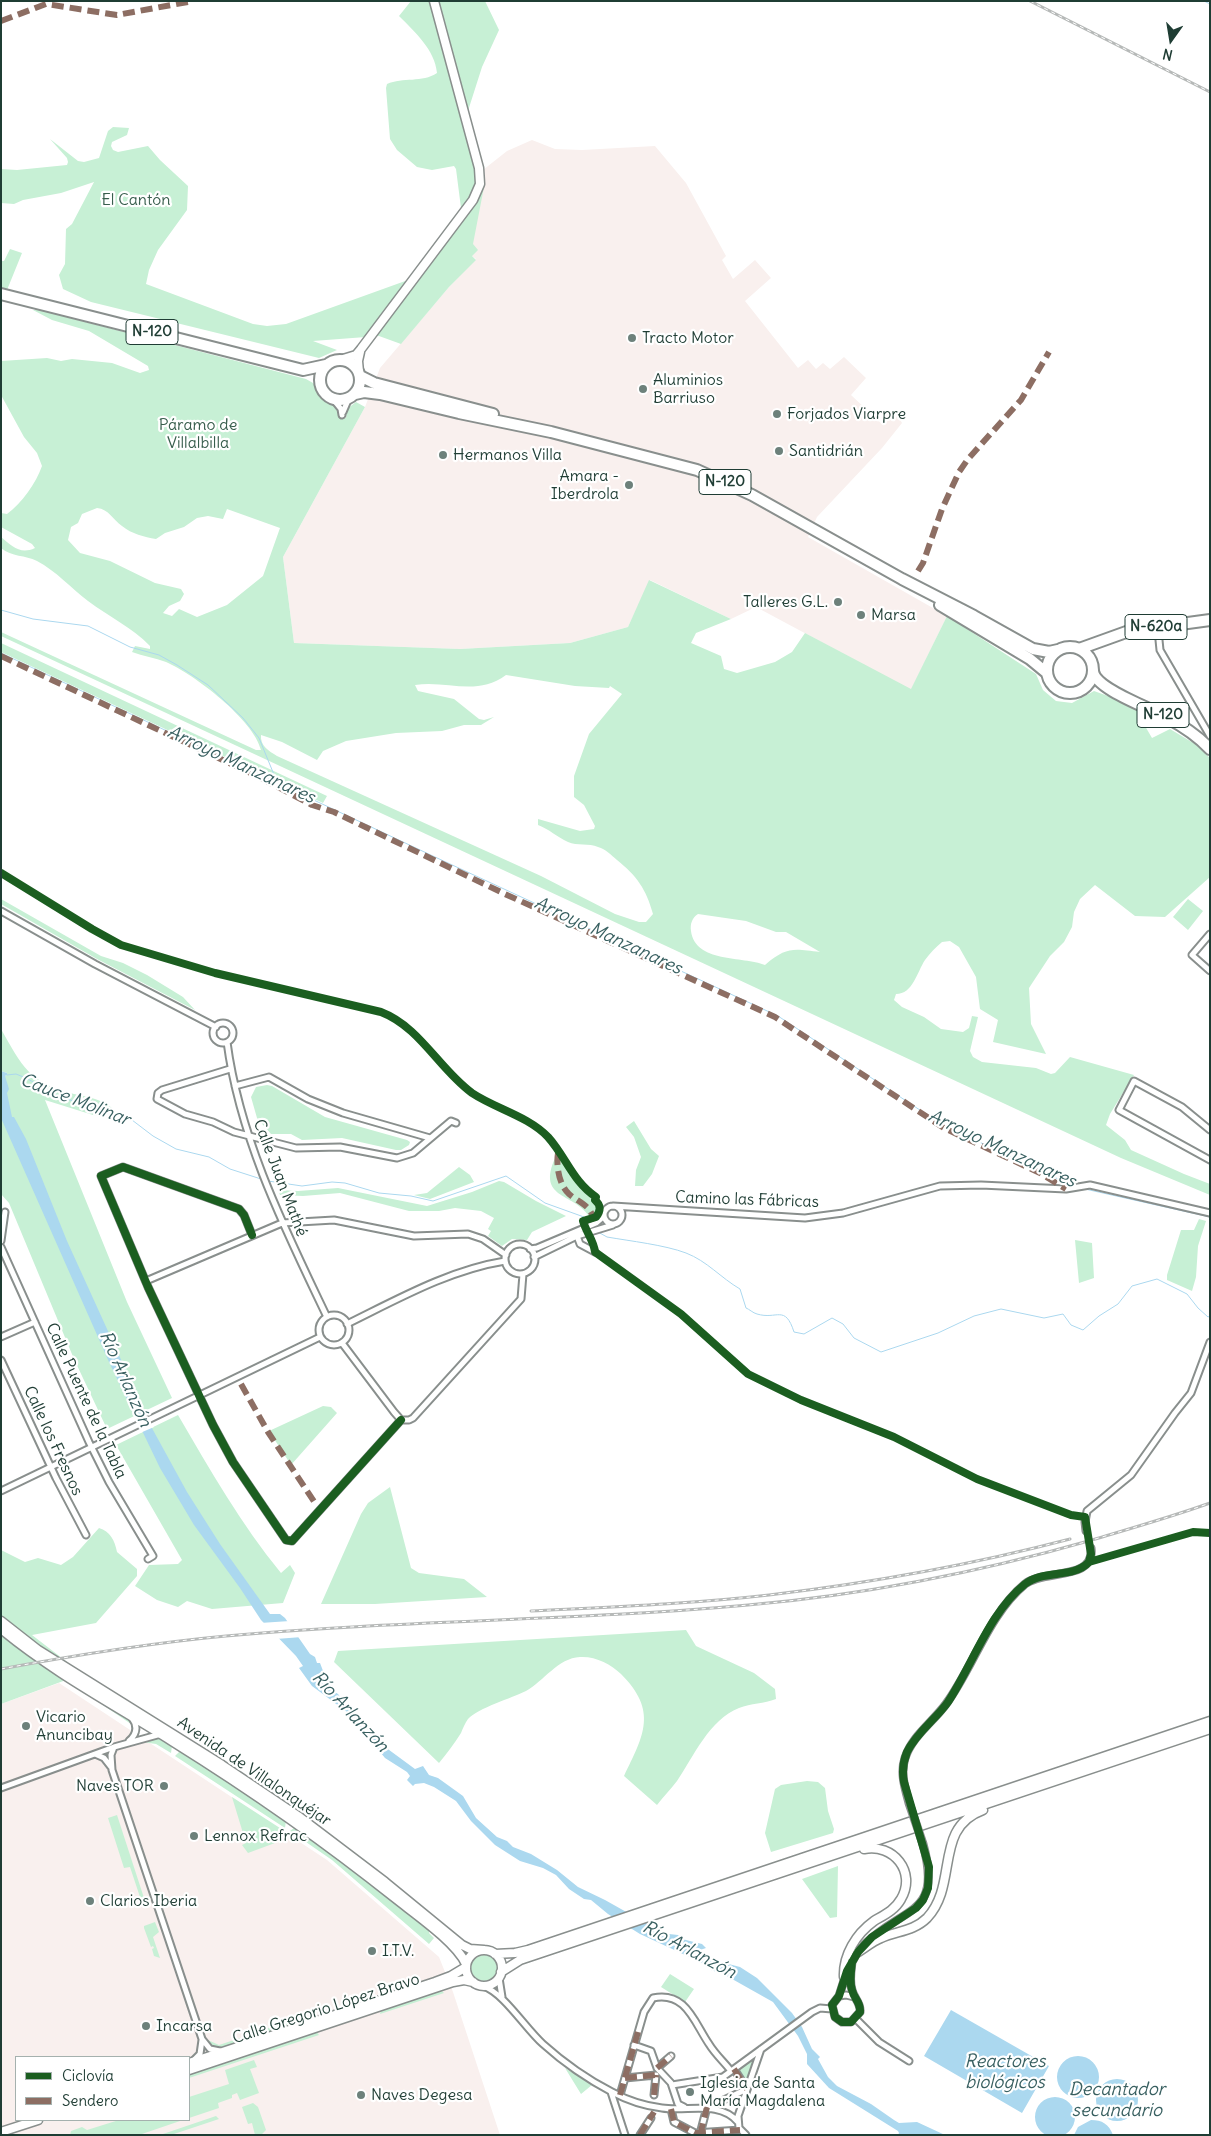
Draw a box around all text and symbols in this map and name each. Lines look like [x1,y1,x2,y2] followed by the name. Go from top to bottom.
[1146,15,1196,65] north arrow
[1161,45,1174,64] text: N
[101,190,171,210] park label: El Cantón
[126,320,178,344] road number: N-120
[642,328,734,348] place label: Tracto Motor
[626,332,638,344] marker: Tracto Motor
[653,370,723,408] place label: Aluminios Barriuso
[637,383,649,395] marker: Aluminios Barriuso
[787,404,906,424] place label: Forjados Viarpre
[771,408,783,420] marker: Forjados Viarpre
[159,415,237,453] park label: Páramo de Villalbilla
[789,441,863,461] place label: Santidrián
[453,445,562,465] place label: Hermanos Villa
[773,445,785,457] marker: Santidrián
[437,449,449,461] marker: Hermanos Villa
[551,466,619,504] place label: Amara - Iberdrola
[699,470,751,494] road number: N-120
[623,479,635,491] marker: Amara - Iberdrola
[743,592,828,612] place label: Talleres G.L.
[832,596,844,608] marker: Talleres G.L.
[871,605,916,625] place label: Marsa
[855,609,867,621] marker: Marsa
[1125,614,1187,640] road number: N-620a
[1137,702,1189,728] road number: N-120
[164,721,318,809] water label: Arroyo Manzanares
[531,892,685,980] water label: Arroyo Manzanares
[17,1069,133,1131] water label: Cauce Molinar
[925,1105,1079,1193] water label: Arroyo Manzanares
[249,1117,311,1239] street label: Calle Juan Mathé
[675,1188,819,1212] street label: Camino las Fábricas
[41,1320,131,1482] street label: Calle Puente de la Tabla
[94,1328,156,1430] water label: Río Arlanzón
[19,1383,87,1499] street label: Calle los Fresnos
[307,1667,393,1757] water label: Río Arlanzón
[36,1707,113,1745] place label: Vicario Anuncibay
[174,1713,334,1831] street label: Avenida de Villalonquéjar
[20,1720,32,1732] marker: Vicario Anuncibay
[76,1776,154,1796] place label: Naves TOR
[158,1780,170,1792] marker: Naves TOR
[204,1826,307,1846] place label: Lennox Refrac
[188,1830,200,1842] marker: Lennox Refrac
[100,1891,197,1911] place label: Clarios Iberia
[84,1895,96,1907] marker: Clarios Iberia
[639,1916,739,1984] water label: Río Arlanzón
[382,1941,414,1961] place label: I.T.V.
[366,1945,378,1957] marker: I.T.V.
[230,1970,422,2048] street label: Calle Gregorio López Bravo
[156,2016,212,2036] place label: Incarsa
[140,2020,152,2032] marker: Incarsa
[965,2051,1045,2094] water label: Reactores biológicos
[15,2056,190,2121] legend
[62,2066,114,2085] text: Ciclovía
[700,2073,825,2111] place label: Iglesia de Santa María Magdalena
[1069,2079,1165,2122] water label: Decantador secundario
[371,2085,472,2105] place label: Naves Degesa
[684,2086,696,2098] marker: Iglesia de Santa María Magdalena
[355,2089,367,2101] marker: Naves Degesa
[62,2091,118,2110] text: Sendero

